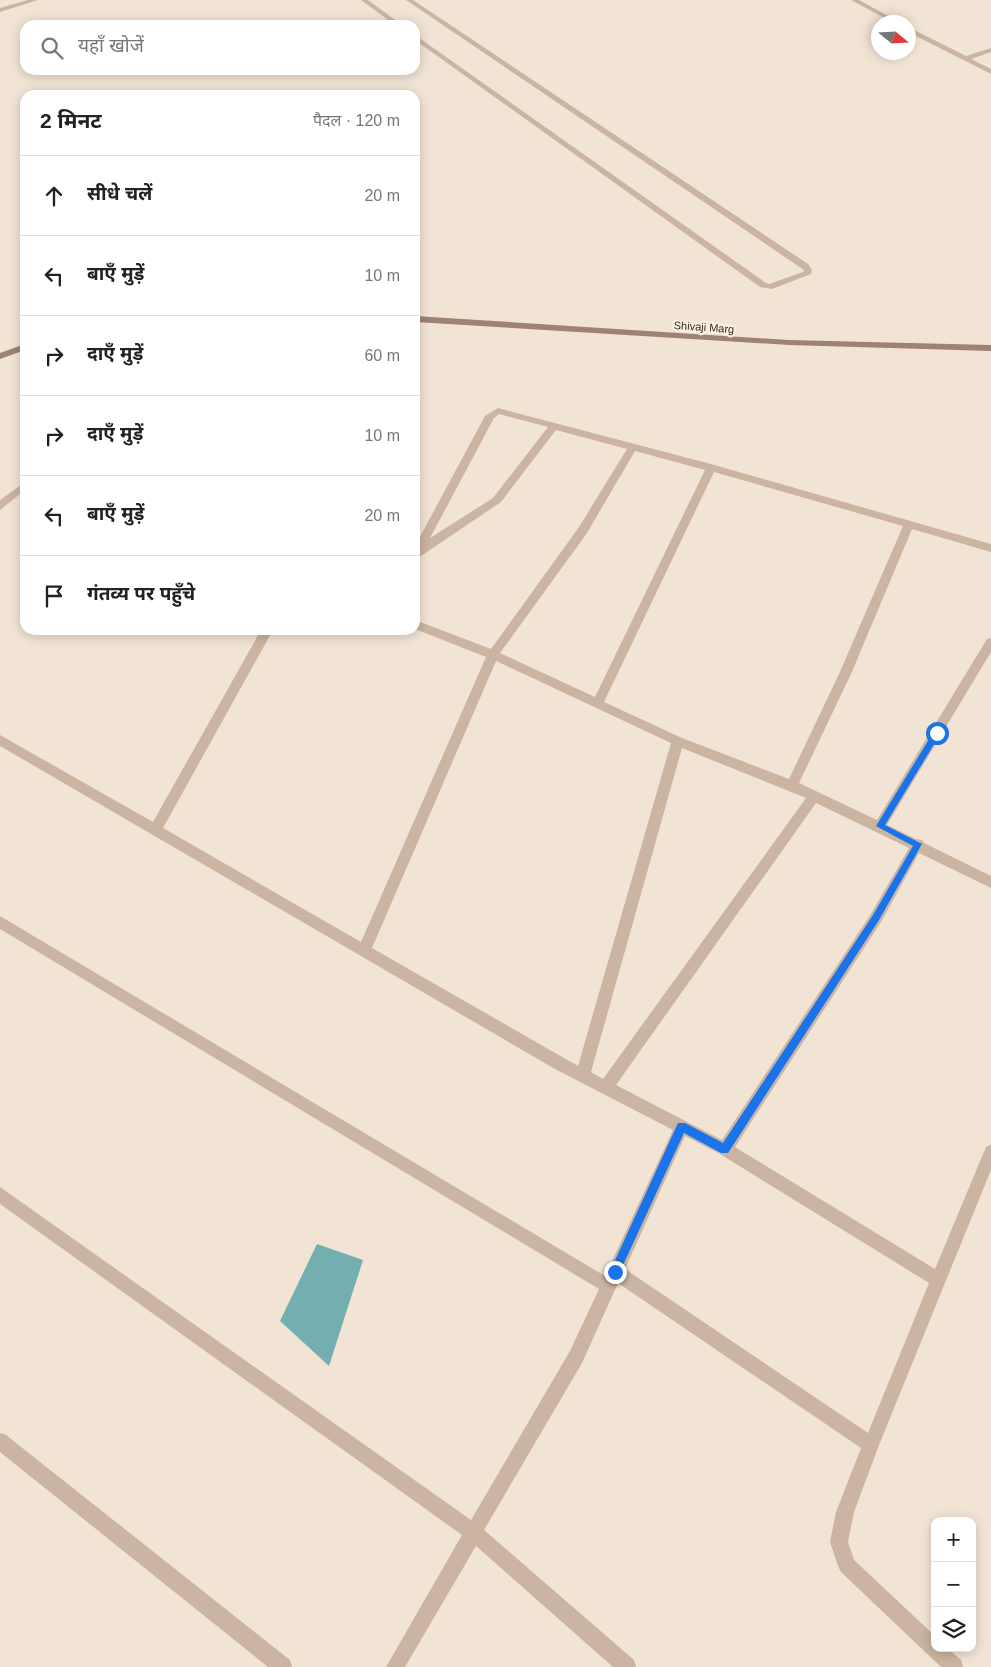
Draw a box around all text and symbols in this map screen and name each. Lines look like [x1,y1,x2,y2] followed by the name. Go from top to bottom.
[871,15,916,60] north arrow
[20,20,420,75] search box
[38,34,66,62] icon: search
[78,35,144,56] text: यहाँ खोजें
[40,109,102,132] text: 2 मिनट
[313,112,400,129] text: पैदल · 120 m
[40,182,68,210] icon: ahead
[87,183,152,204] text: सीधे चलें
[364,187,400,204] text: 20 m
[40,262,68,290] icon: left
[87,263,144,284] text: बाएँ मुड़ें
[364,267,400,284] text: 10 m
[673,319,735,335] street label: Shivaji Marg
[40,342,68,370] icon: right
[87,343,143,364] text: दाएँ मुड़ें
[364,347,400,364] text: 60 m
[40,422,68,450] icon: right
[87,423,143,444] text: दाएँ मुड़ें
[364,427,400,444] text: 10 m
[40,502,68,530] icon: left
[87,503,144,524] text: बाएँ मुड़ें
[364,507,400,524] text: 20 m
[40,582,68,610] icon: arrive
[87,583,195,604] text: गंतव्य पर पहुँचे
[926,722,949,745] route start
[604,1261,627,1284] route end
[931,1517,976,1652] map controls
[931,1517,976,1562] button: +
[931,1562,976,1607] button: −
[931,1607,976,1652] button: layers

